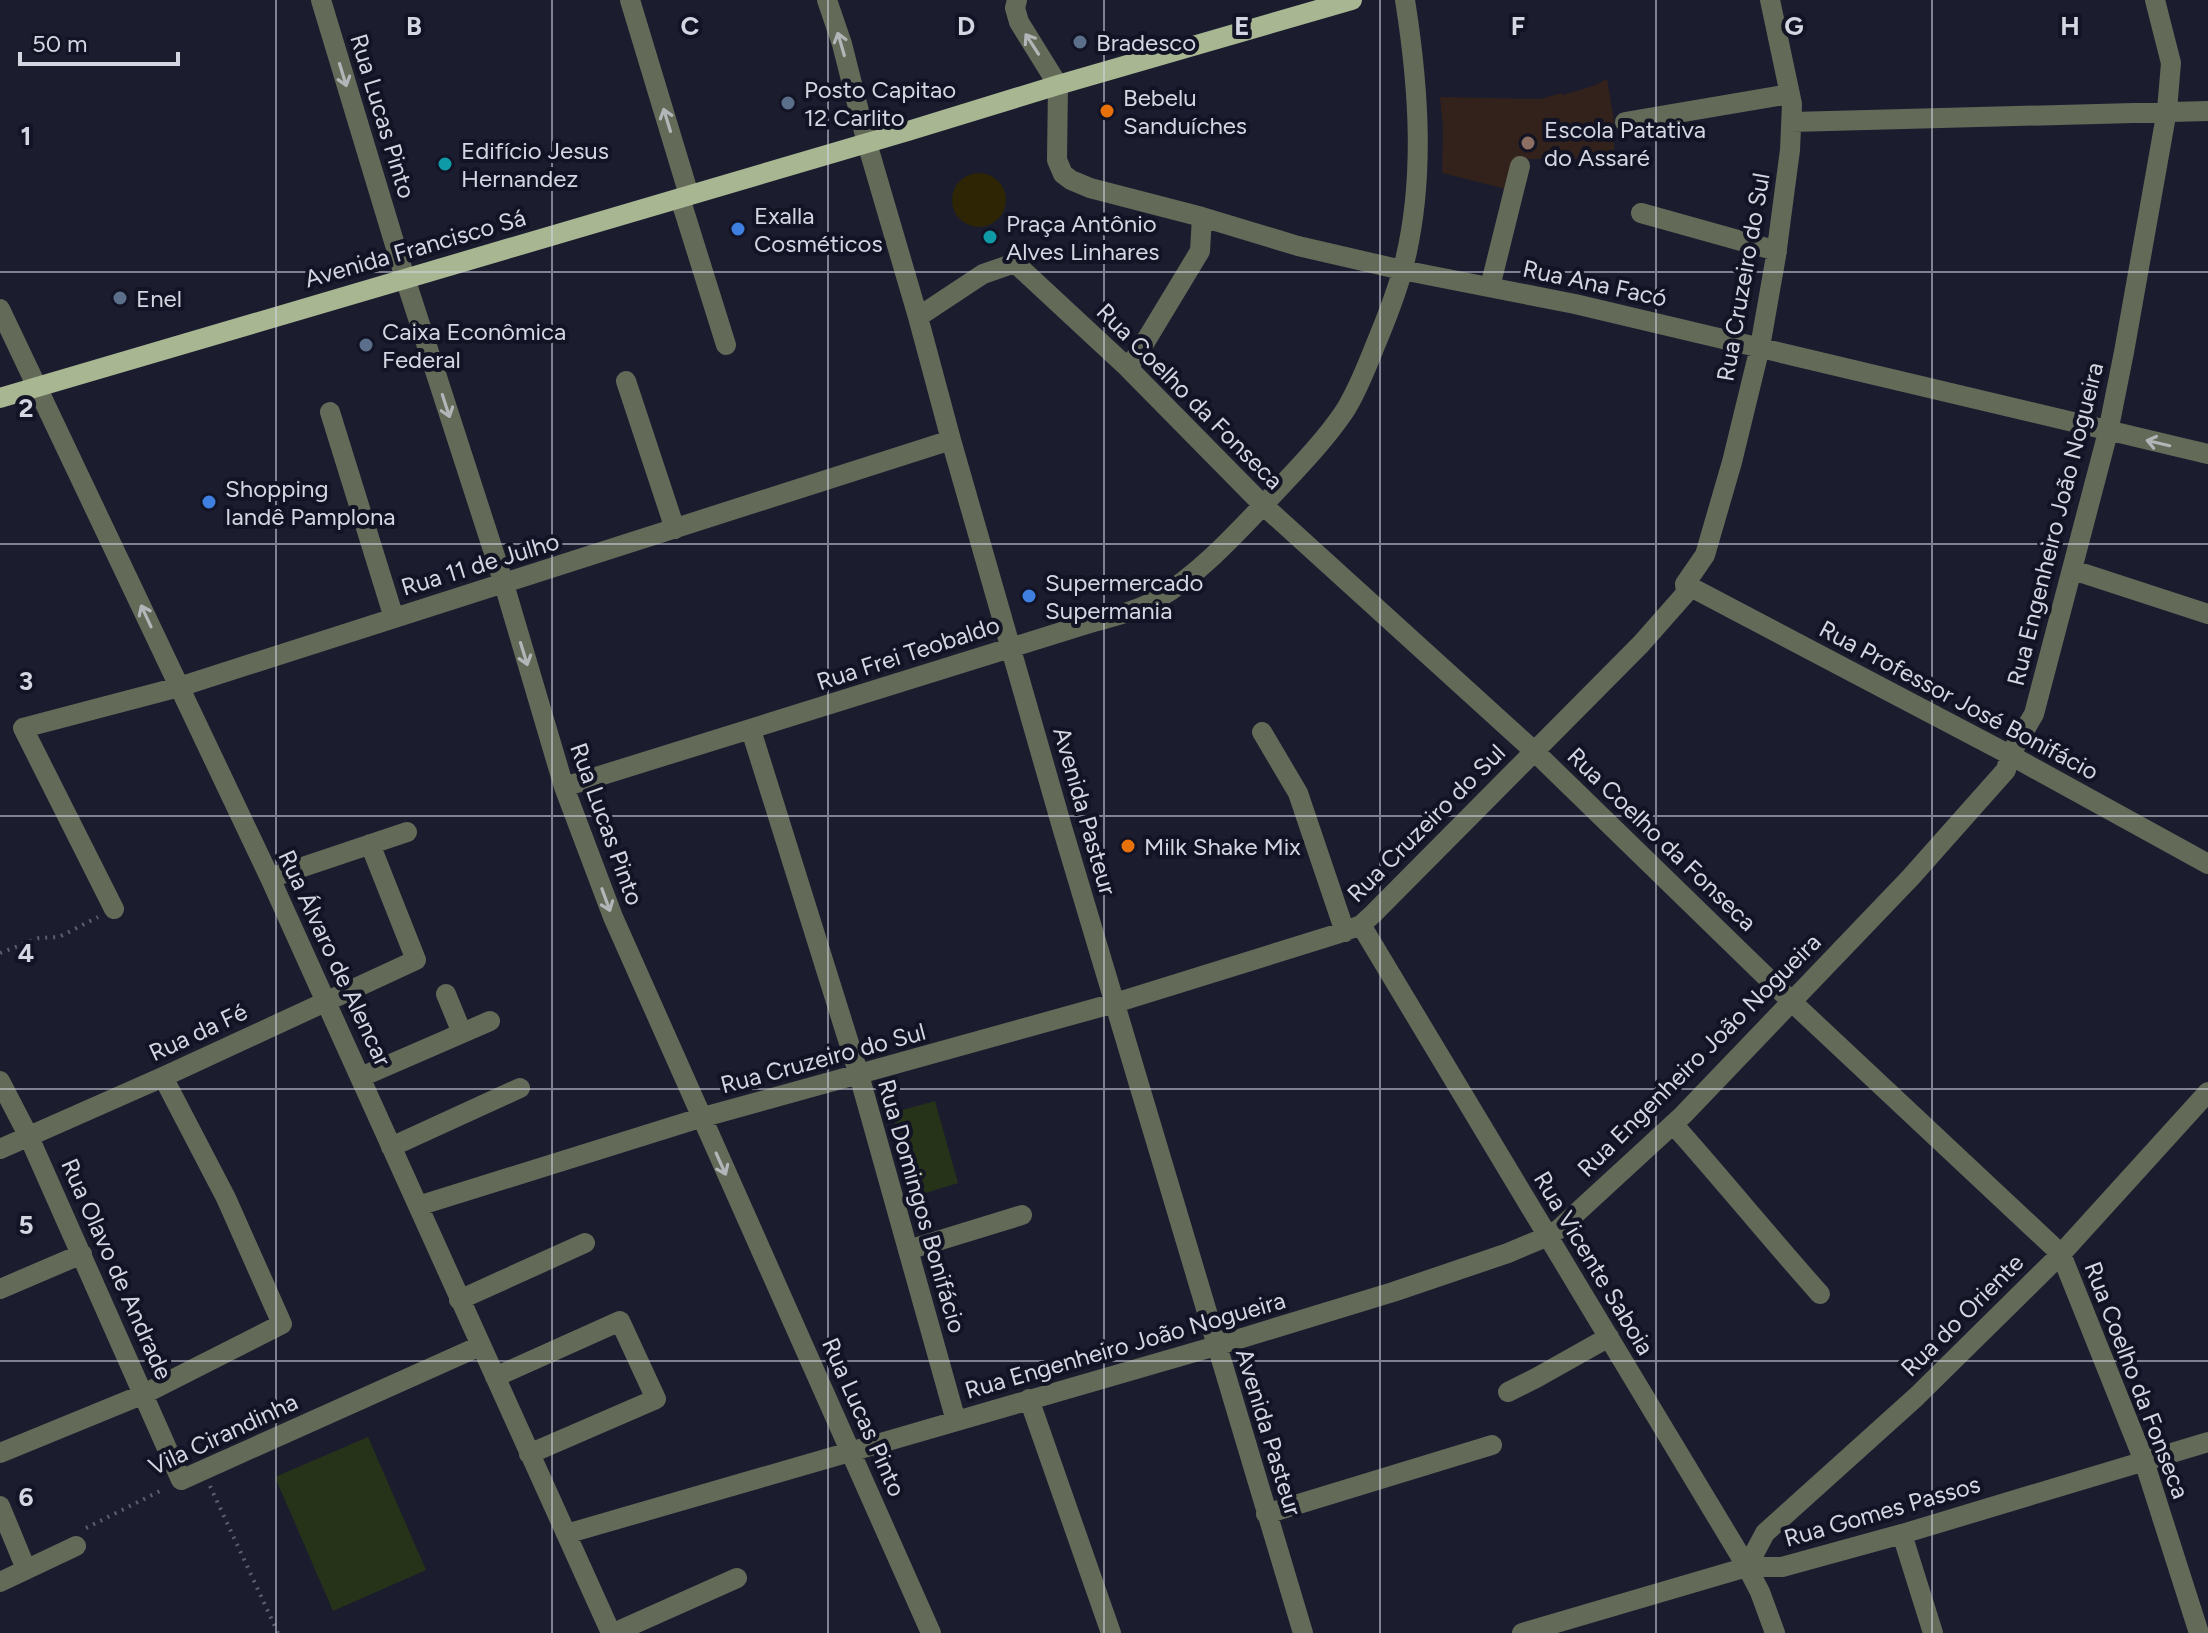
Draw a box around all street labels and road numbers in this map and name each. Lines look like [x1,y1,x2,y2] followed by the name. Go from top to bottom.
[344,30,422,202] street label: Rua Lucas Pinto
[1710,171,1776,383] street label: Rua Cruzeiro do Sul
[301,203,529,293] street label: Avenida Francisco Sá
[1520,254,1670,312] street label: Rua Ana Facó
[1091,297,1289,495] street label: Rua Coelho da Fonseca
[2001,359,2109,689] street label: Rua Engenheiro João Nogueira
[397,526,563,602] street label: Rua 11 de Julho
[813,610,1003,696] street label: Rua Frei Teobaldo
[1814,614,2104,786] street label: Rua Professor José Bonifácio
[1047,724,1123,898] street label: Avenida Pasteur
[1341,738,1511,908] street label: Rua Cruzeiro do Sul
[564,739,650,909] street label: Rua Lucas Pinto
[1562,741,1762,937] street label: Rua Coelho da Fonseca
[272,845,398,1071] street label: Rua Álvaro de Alencar
[1571,927,1827,1183] street label: Rua Engenheiro João Nogueira
[144,997,252,1067] street label: Rua da Fé
[717,1017,929,1099] street label: Rua Cruzeiro do Sul
[872,1076,972,1336] street label: Rua Domingos Bonifácio
[55,1154,179,1384] street label: Rua Olavo de Andrade
[1528,1166,1660,1360] street label: Rua Vicente Saboia
[1895,1248,2029,1382] street label: Rua do Oriente
[2078,1257,2196,1503] street label: Rua Coelho da Fonseca
[961,1285,1289,1405] street label: Rua Engenheiro João Nogueira
[816,1333,912,1501] street label: Rua Lucas Pinto
[1230,1345,1308,1519] street label: Avenida Pasteur
[144,1387,302,1481] street label: Vila Cirandinha
[1781,1469,1983,1553] street label: Rua Gomes Passos

